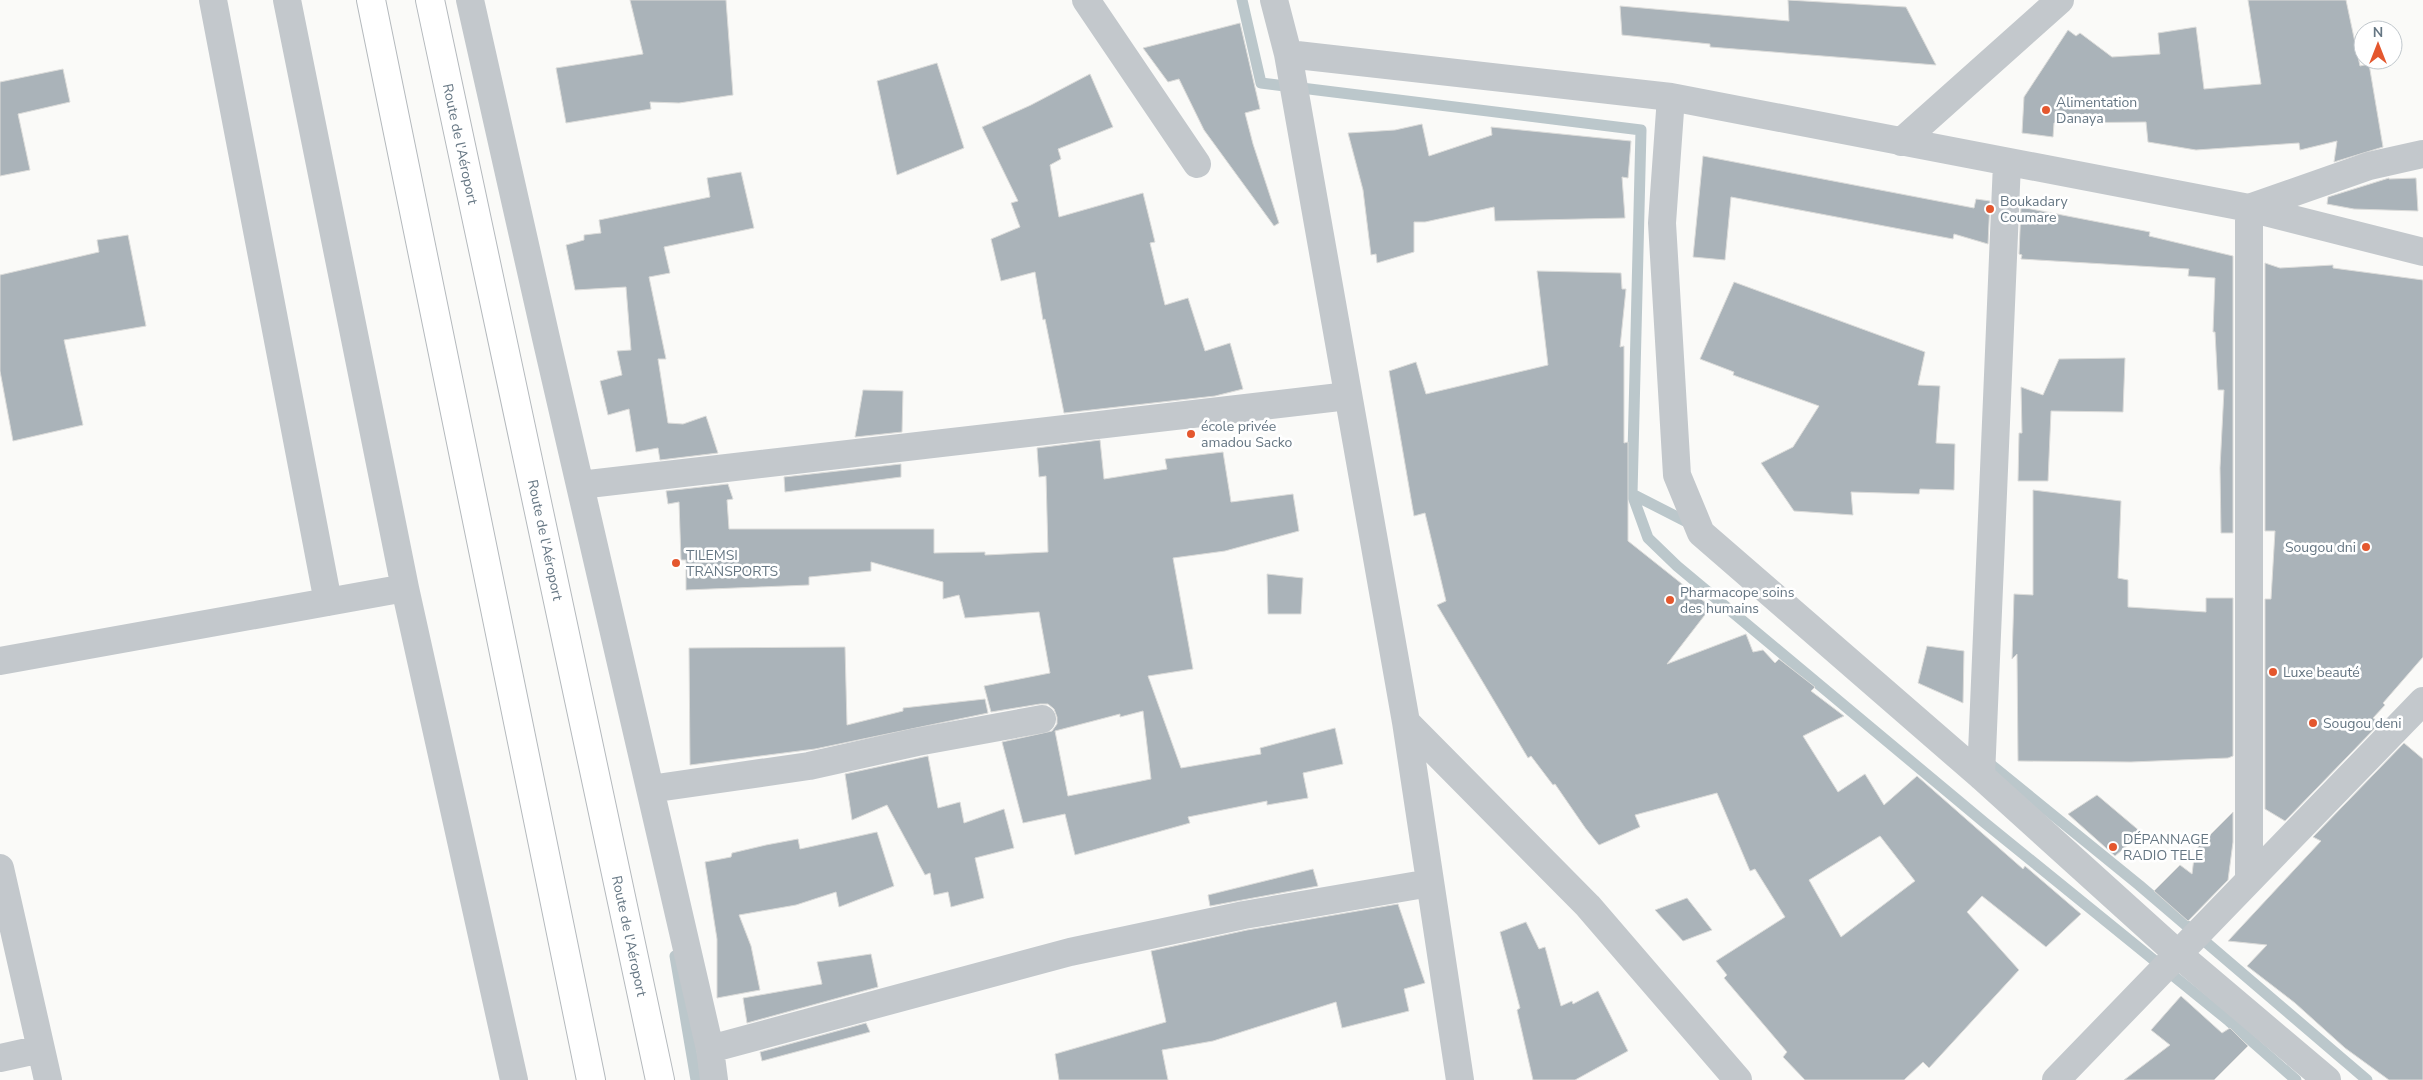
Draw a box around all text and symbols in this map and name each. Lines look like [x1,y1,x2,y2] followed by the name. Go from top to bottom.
[2353,20,2403,70] north arrow
[2373,23,2383,42] text: N
[438,82,482,206] street label: Route de l'Aéroport
[2056,93,2137,128] place label: Alimentation Danaya
[2040,104,2052,116] marker: Alimentation Danaya
[2000,192,2068,227] place label: Boukadary Coumare
[1984,203,1996,215] marker: Boukadary Coumare
[1201,417,1293,452] place label: école privée amadou Sacko
[1185,428,1197,440] marker: école privée amadou Sacko
[523,478,567,602] street label: Route de l'Aéroport
[2285,538,2356,557] place label: Sougou dni
[2360,541,2372,553] marker: Sougou dni
[686,546,778,581] place label: TILEMSI TRANSPORTS
[670,557,682,569] marker: TILEMSI TRANSPORTS
[1680,583,1795,618] place label: Pharmacope soins des humains
[1664,594,1676,606] marker: Pharmacope soins des humains
[2283,663,2360,682] place label: Luxe beauté
[2267,666,2279,678] marker: Luxe beauté
[2323,714,2402,733] place label: Sougou deni
[2307,717,2319,729] marker: Sougou deni
[2123,830,2209,865] place label: DÉPANNAGE RADIO TELE
[2107,841,2119,853] marker: DÉPANNAGE RADIO TELE
[607,874,651,998] street label: Route de l'Aéroport

